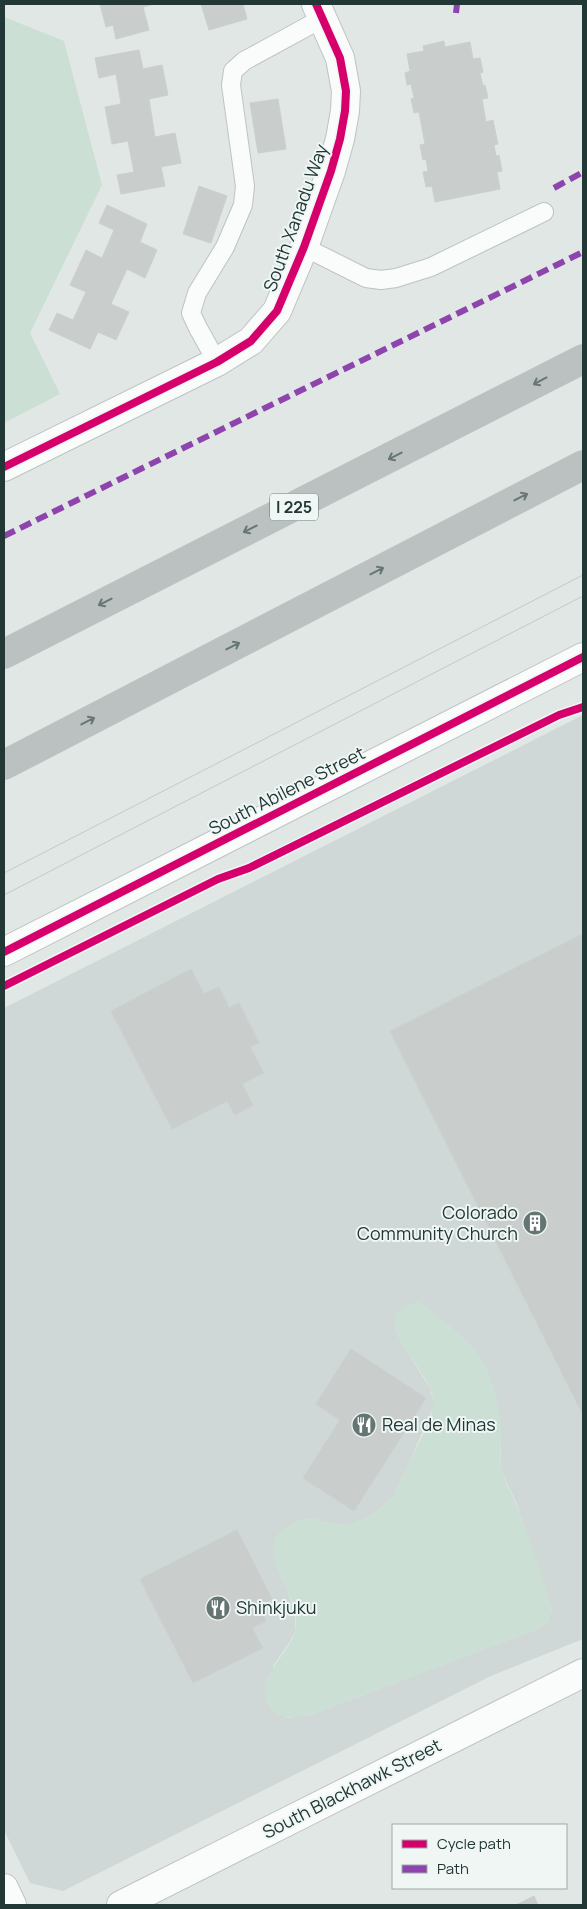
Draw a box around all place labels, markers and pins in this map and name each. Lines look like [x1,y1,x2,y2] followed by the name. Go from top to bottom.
[357,1200,518,1245] place label: Colorado Community Church
[522,1210,548,1236] building icon: Colorado Community Church
[351,1412,377,1438] restaurant icon: Real de Minas
[382,1412,496,1436] place label: Real de Minas
[205,1595,231,1621] restaurant icon: Shinkjuku
[236,1595,316,1619] place label: Shinkjuku

